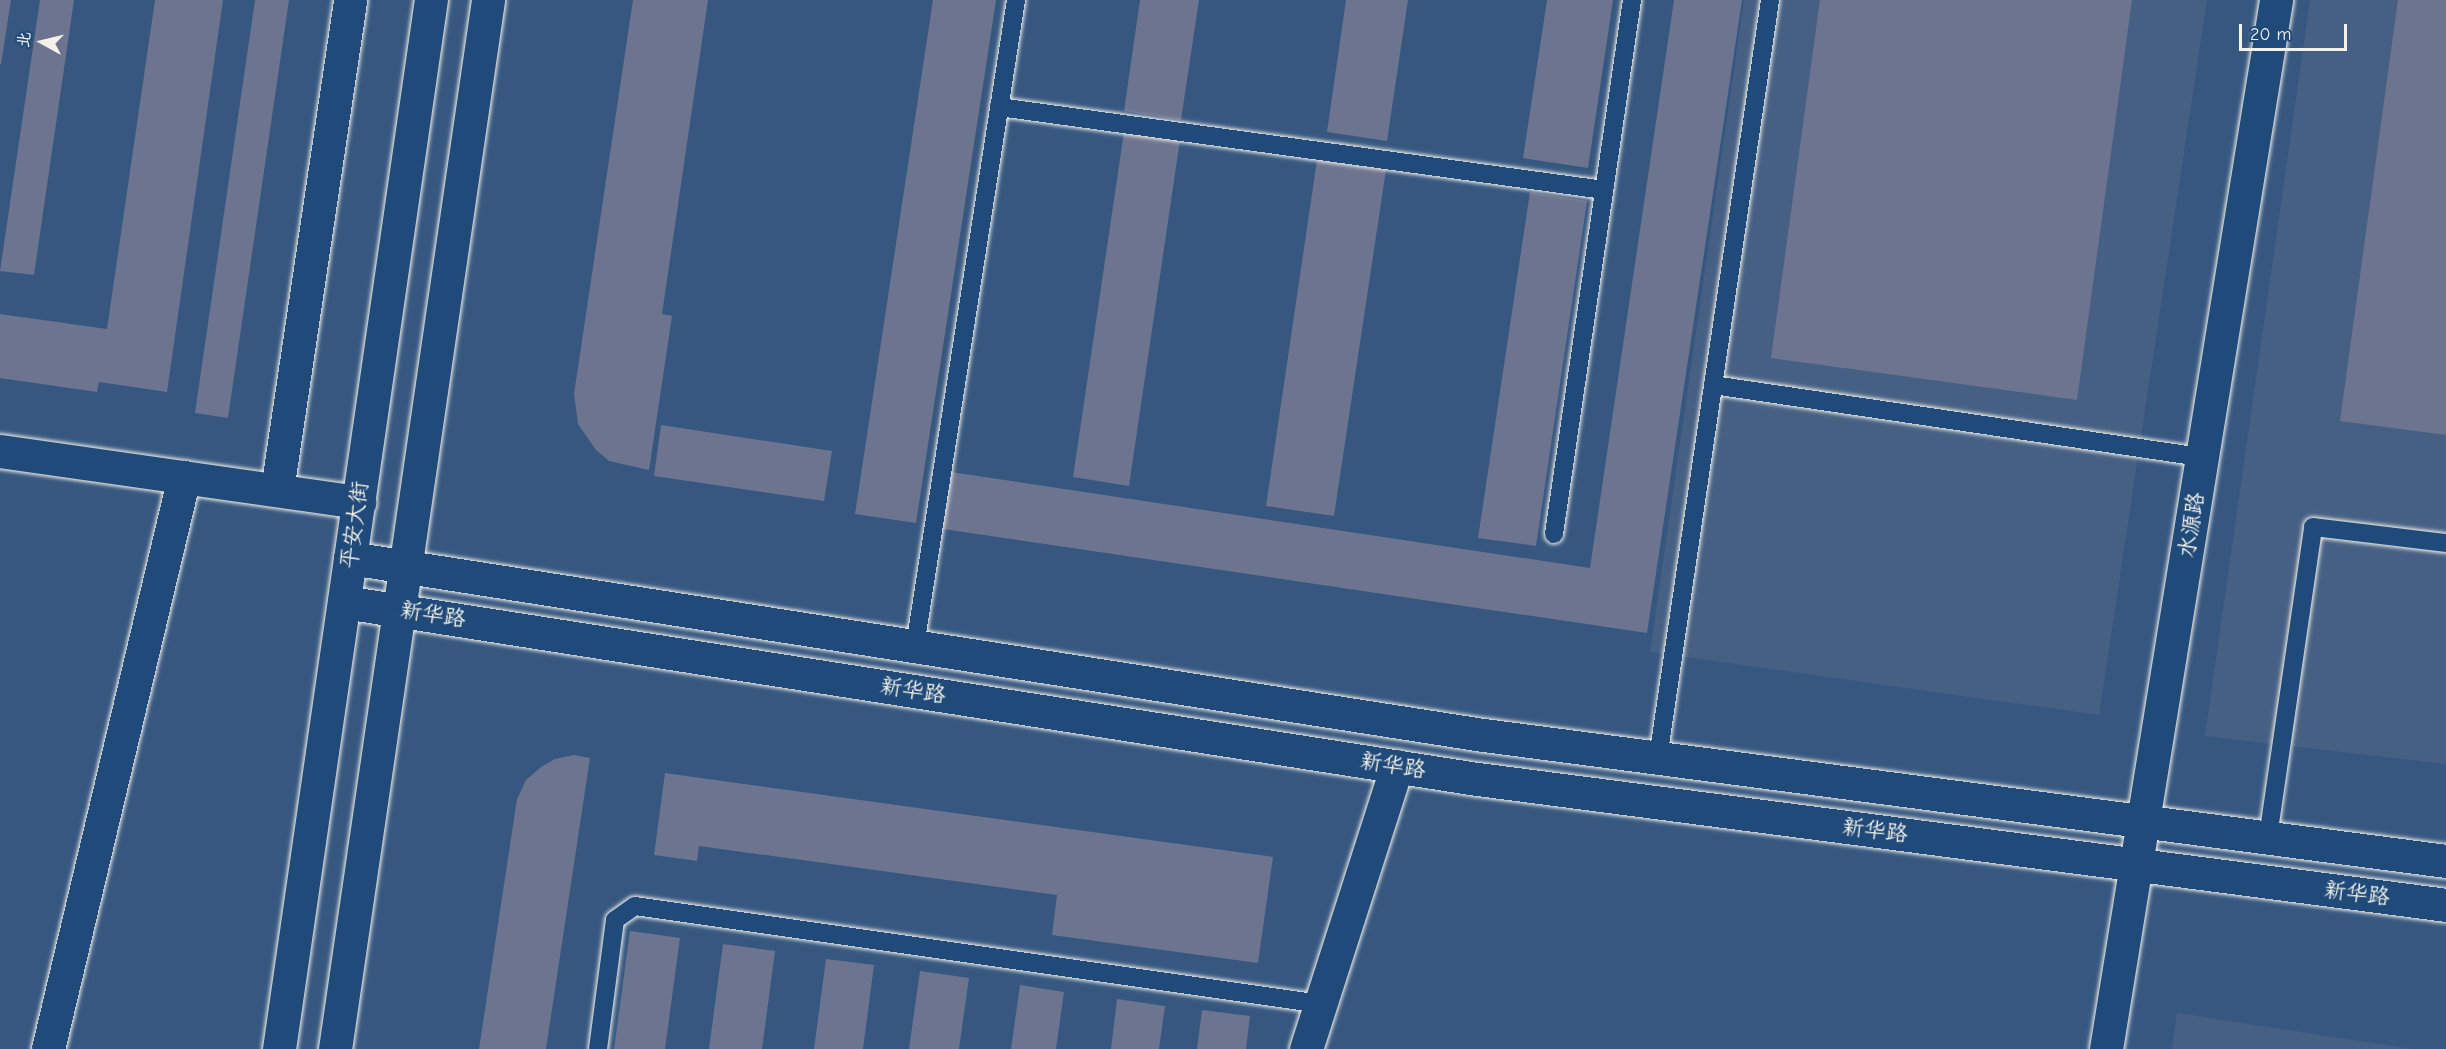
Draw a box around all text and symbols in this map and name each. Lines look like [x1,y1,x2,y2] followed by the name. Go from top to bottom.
[12,12,72,72] north arrow
[2242,12,2350,50] scale bar
[2250,24,2291,45] text: 20 m
[14,30,34,49] text: 北
[336,480,374,570] street label: 平安大街
[2174,490,2210,560] street label: 水源路
[398,597,468,633] street label: 新华路
[878,673,948,709] street label: 新华路
[1358,748,1428,784] street label: 新华路
[1841,814,1909,848] street label: 新华路
[2323,877,2391,911] street label: 新华路

